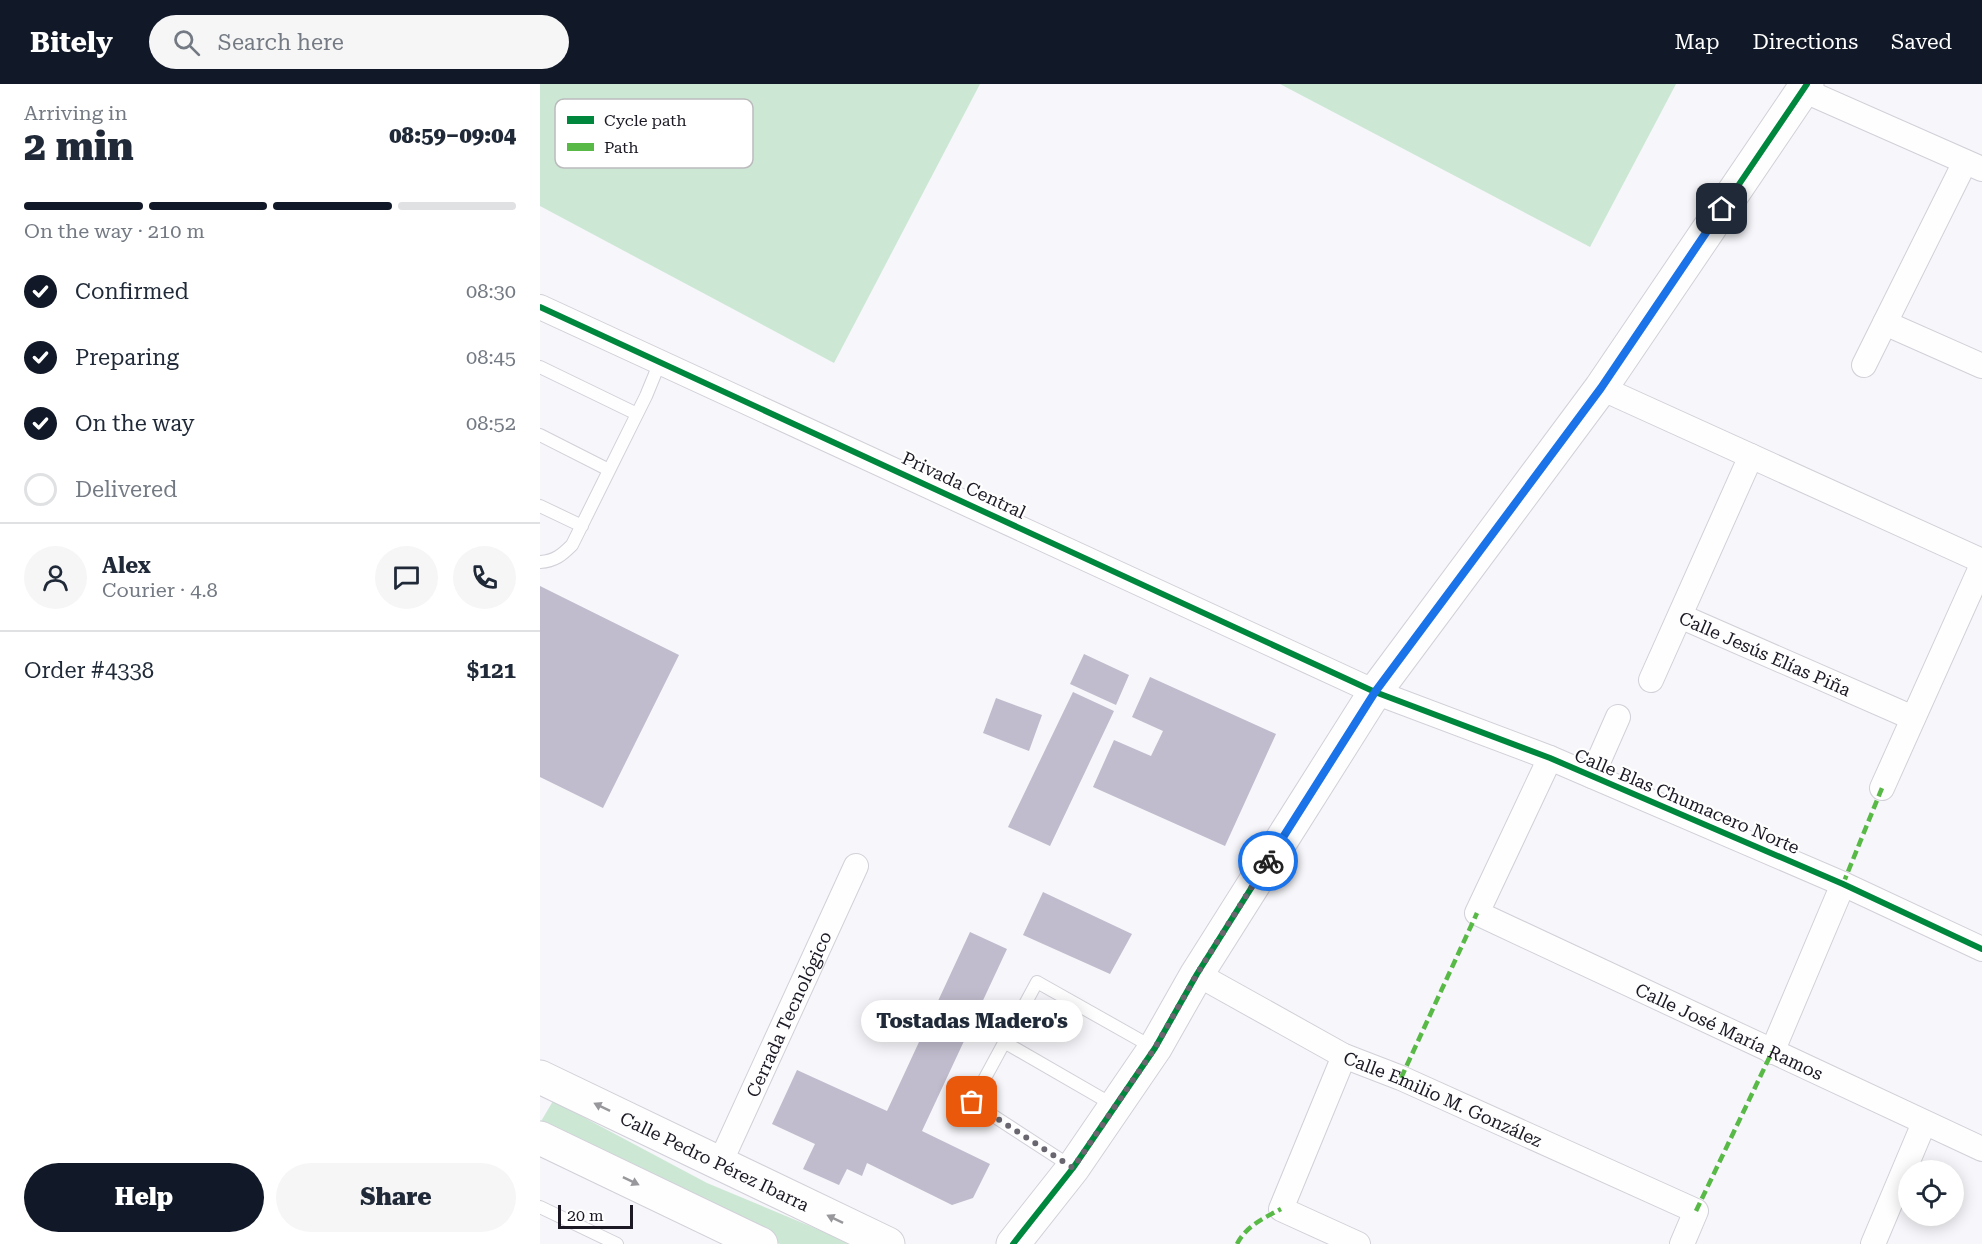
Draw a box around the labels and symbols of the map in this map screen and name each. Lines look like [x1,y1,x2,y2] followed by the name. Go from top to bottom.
[555,99,753,168] legend
[604,111,687,130] text: Cycle path
[604,138,639,157] text: Path
[1696,183,1747,234] pin
[899,447,1030,523] street label: Privada Central
[1676,607,1855,700] street label: Calle Jesús Elías Piña
[1571,744,1803,858] street label: Calle Blas Chumacero Norte
[1238,831,1298,891] courier
[741,928,835,1100] street label: Cerrada Tecnológico
[1632,978,1827,1084] street label: Calle José María Ramos
[861,1000,1083,1042] callout: Tostadas Madero's
[1341,1046,1546,1151] street label: Calle Emilio M. González
[946,1076,997,1127] pin
[594,1103,611,1112] one-way arrow
[617,1107,813,1215] street label: Calle Pedro Pérez Ibarra
[622,1177,639,1186] one-way arrow
[558,1202,633,1230] scale bar
[826,1214,843,1223] one-way arrow

